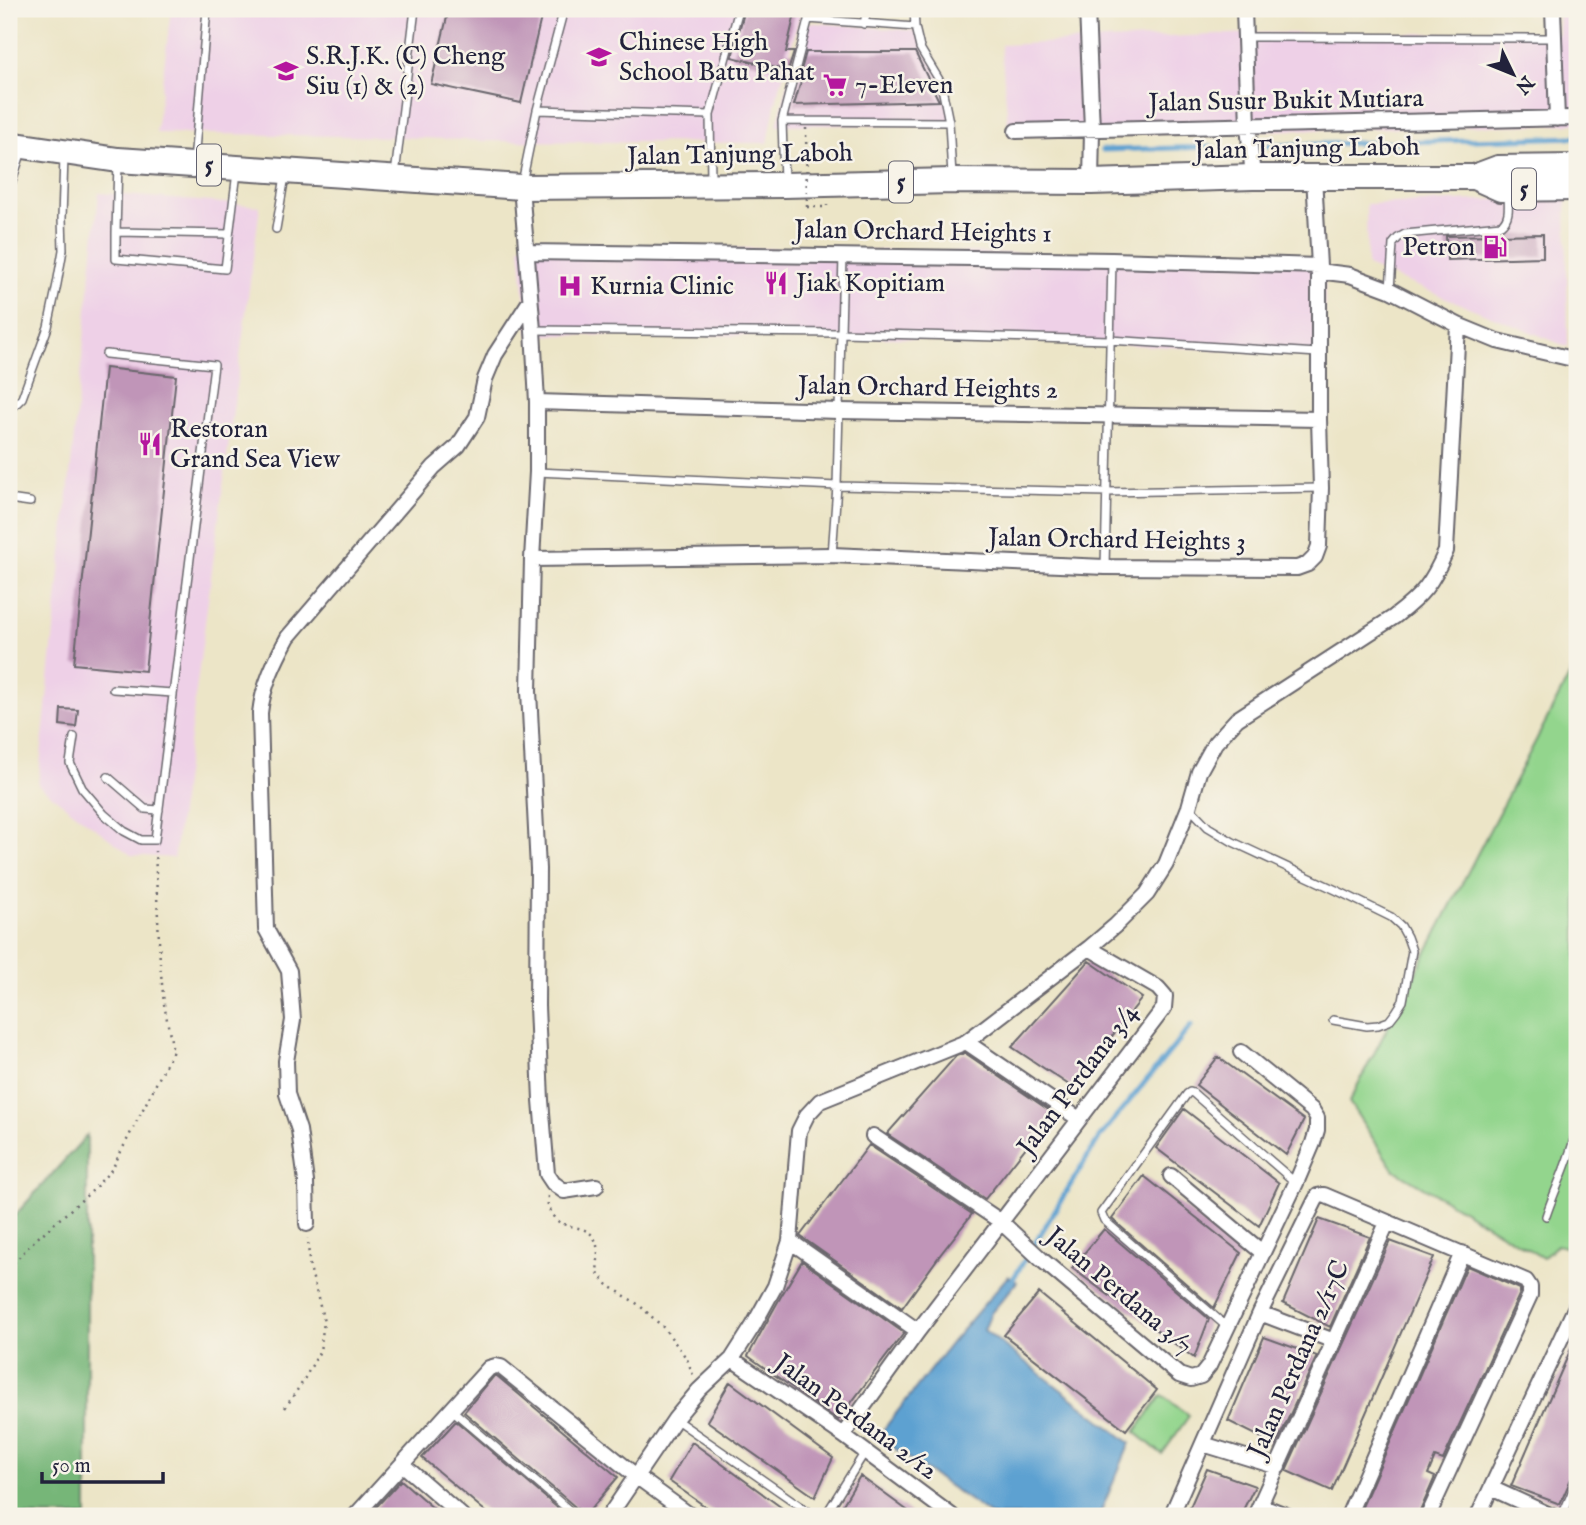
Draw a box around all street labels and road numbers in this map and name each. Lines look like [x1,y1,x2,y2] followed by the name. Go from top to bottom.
[1145,82,1425,120] street label: Jalan Susur Bukit Mutiara
[1191,131,1420,168] street label: Jalan Tanjung Laboh
[624,137,853,174] street label: Jalan Tanjung Laboh
[197,145,221,186] road number: 5
[889,162,913,202] road number: 5
[1512,168,1536,210] road number: 5
[791,213,1052,251] street label: Jalan Orchard Heights 1
[795,369,1058,407] street label: Jalan Orchard Heights 2
[985,521,1246,559] street label: Jalan Orchard Heights 3
[1008,997,1146,1165] street label: Jalan Perdana 3/4
[1036,1218,1199,1362] street label: Jalan Perdana 3/7
[1239,1255,1357,1466] street label: Jalan Perdana 2/17C
[765,1345,944,1487] street label: Jalan Perdana 2/12

